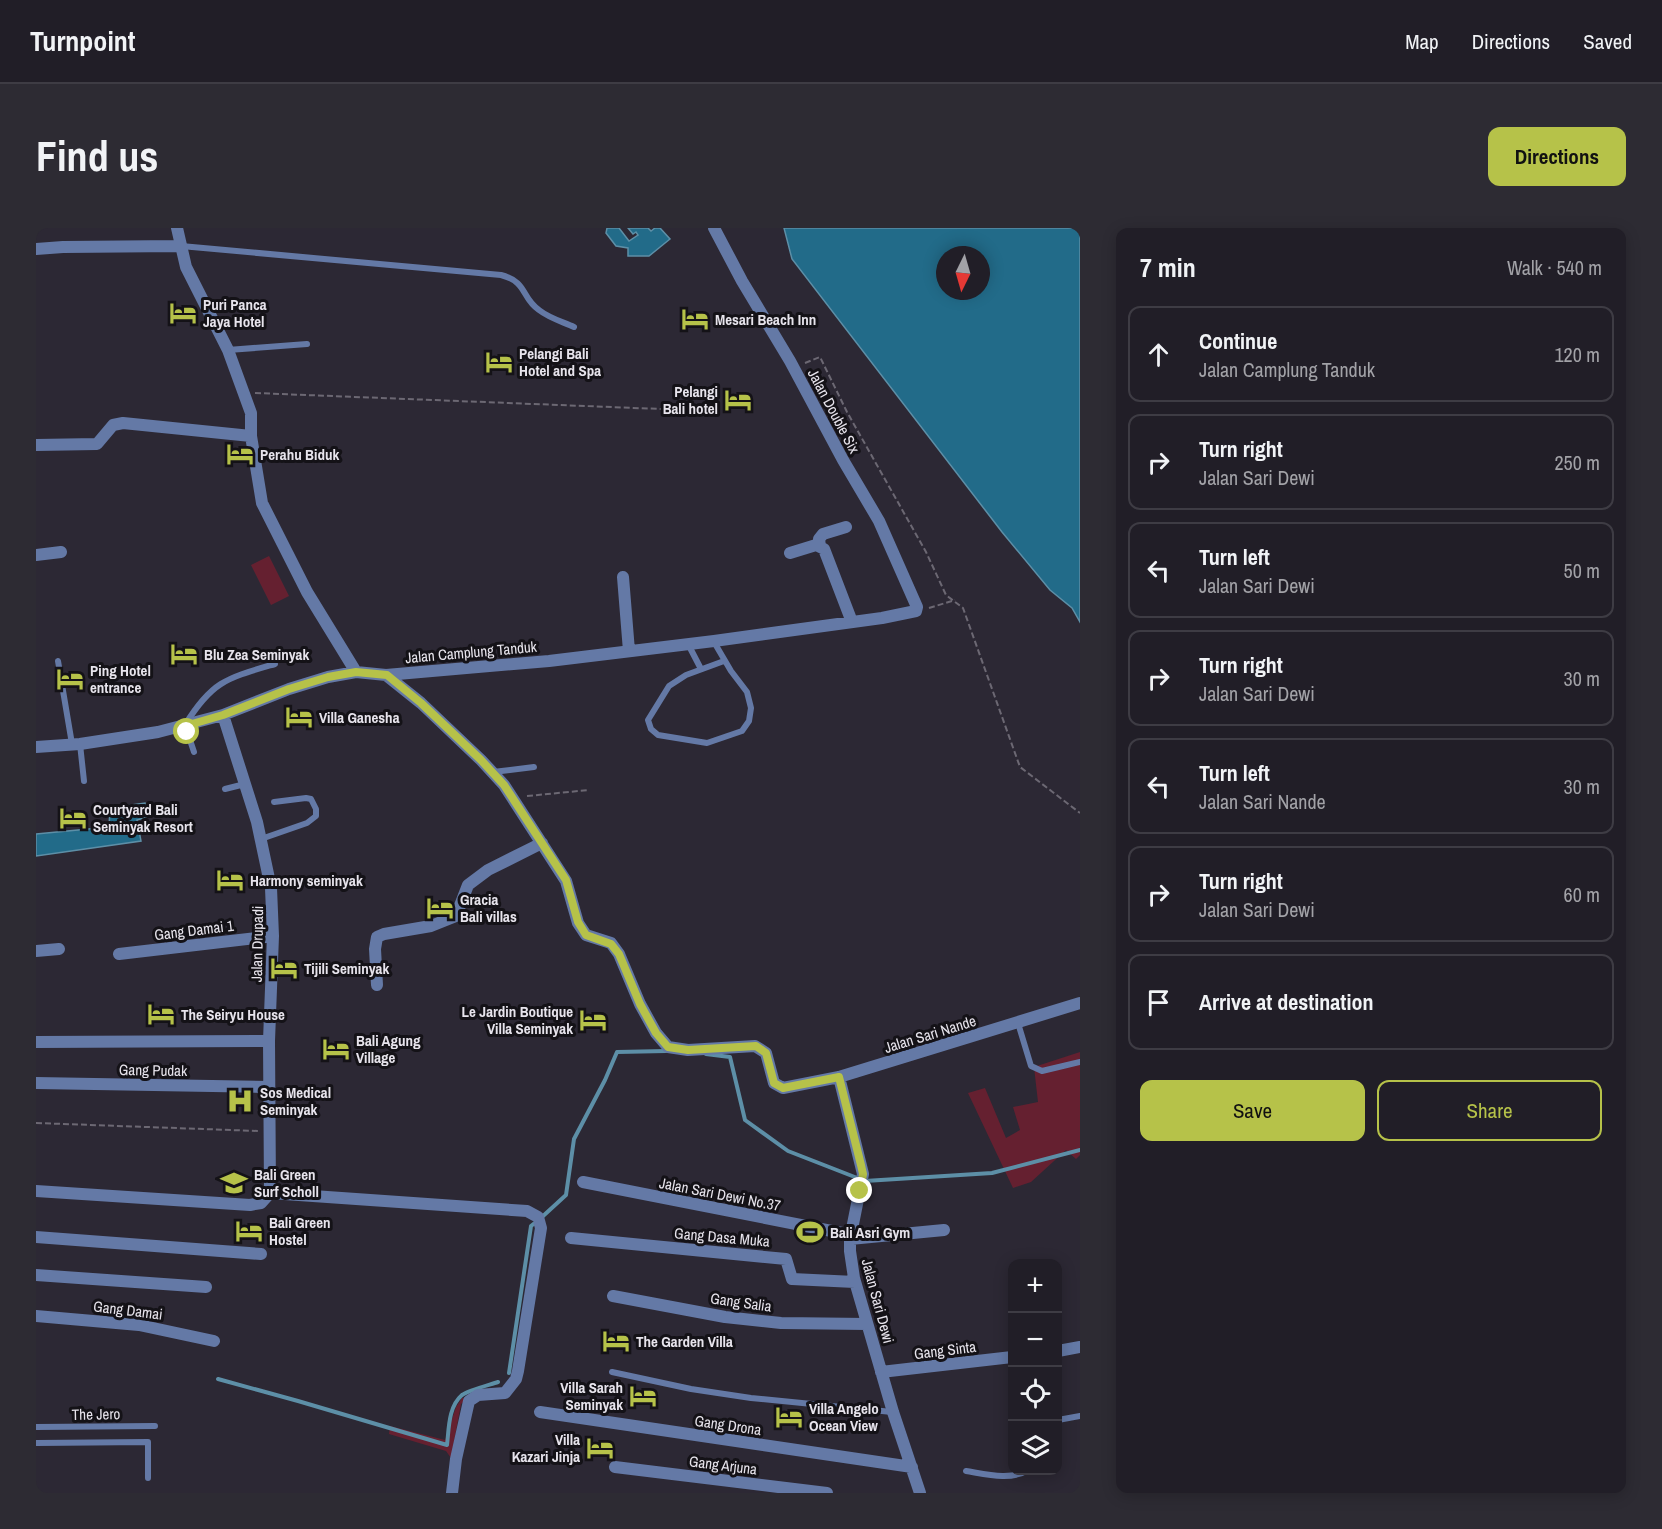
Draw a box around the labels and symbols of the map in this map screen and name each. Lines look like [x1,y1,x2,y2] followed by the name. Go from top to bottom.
[936,246,990,300] north arrow
[203,294,267,332] place label: Puri Panca Jaya Hotel
[168,298,198,328] hotel icon: Puri Panca Jaya Hotel
[680,304,710,334] hotel icon: Mesari Beach Inn
[715,309,816,330] place label: Mesari Beach Inn
[519,343,601,381] place label: Pelangi Bali Hotel and Spa
[484,347,514,377] hotel icon: Pelangi Bali Hotel and Spa
[803,365,865,458] street label: Jalan Double Six
[663,381,718,419] place label: Pelangi Bali hotel
[723,385,753,415] hotel icon: Pelangi Bali hotel
[225,439,255,469] hotel icon: Perahu Biduk
[260,444,339,465] place label: Perahu Biduk
[404,636,538,668] street label: Jalan Camplung Tanduk
[169,639,199,669] hotel icon: Blu Zea Seminyak
[204,644,309,665] place label: Blu Zea Seminyak
[90,660,151,698] place label: Ping Hotel entrance
[55,664,85,694] hotel icon: Ping Hotel entrance
[284,702,314,732] hotel icon: Villa Ganesha
[319,707,400,728] place label: Villa Ganesha
[173,718,199,744] route start
[93,799,193,837] place label: Courtyard Bali Seminyak Resort
[58,803,88,833] hotel icon: Courtyard Bali Seminyak Resort
[215,865,245,895] hotel icon: Harmony seminyak
[250,870,363,891] place label: Harmony seminyak
[460,889,517,927] place label: Gracia Bali villas
[425,893,455,923] hotel icon: Gracia Bali villas
[246,906,268,982] street label: Jalan Drupadi
[153,915,235,945] street label: Gang Damai 1
[269,953,299,983] hotel icon: Tijili Seminyak
[304,958,389,979] place label: Tijili Seminyak
[146,999,176,1029] hotel icon: The Seiryu House
[462,1001,573,1039] place label: Le Jardin Boutique Villa Seminyak
[181,1004,285,1025] place label: The Seiryu House
[578,1005,608,1035] hotel icon: Le Jardin Boutique Villa Seminyak
[881,1010,979,1058] street label: Jalan Sari Nande
[356,1030,421,1068] place label: Bali Agung Village
[321,1034,351,1064] hotel icon: Bali Agung Village
[119,1059,188,1081] street label: Gang Pudak
[260,1082,331,1120] place label: Sos Medical Seminyak
[225,1086,255,1116] hospital icon: Sos Medical Seminyak
[254,1164,319,1202] place label: Bali Green Surf Scholl
[219,1168,249,1198] school or university icon: Bali Green Surf Scholl
[658,1172,783,1216] street label: Jalan Sari Dewi No.37
[846,1177,872,1203] route end
[269,1212,331,1250] place label: Bali Green Hostel
[234,1216,264,1246] hotel icon: Bali Green Hostel
[795,1217,825,1247] sports icon: Bali Asri Gym
[673,1222,771,1252] street label: Gang Dasa Muka
[830,1222,910,1243] place label: Bali Asri Gym
[857,1256,899,1346] street label: Jalan Sari Dewi
[709,1287,773,1317] street label: Gang Salia
[92,1295,164,1325] street label: Gang Damai
[601,1326,631,1356] hotel icon: The Garden Villa
[636,1331,733,1352] place label: The Garden Villa
[913,1336,977,1364] street label: Gang Sinta
[560,1377,623,1415] place label: Villa Sarah Seminyak
[628,1381,658,1411] hotel icon: Villa Sarah Seminyak
[809,1398,879,1436] place label: Villa Angelo Ocean View
[774,1402,804,1432] hotel icon: Villa Angelo Ocean View
[72,1403,121,1425] street label: The Jero
[693,1410,763,1440] street label: Gang Drona
[512,1429,580,1467] place label: Villa Kazari Jinja
[585,1433,615,1463] hotel icon: Villa Kazari Jinja
[688,1450,758,1480] street label: Gang Arjuna

